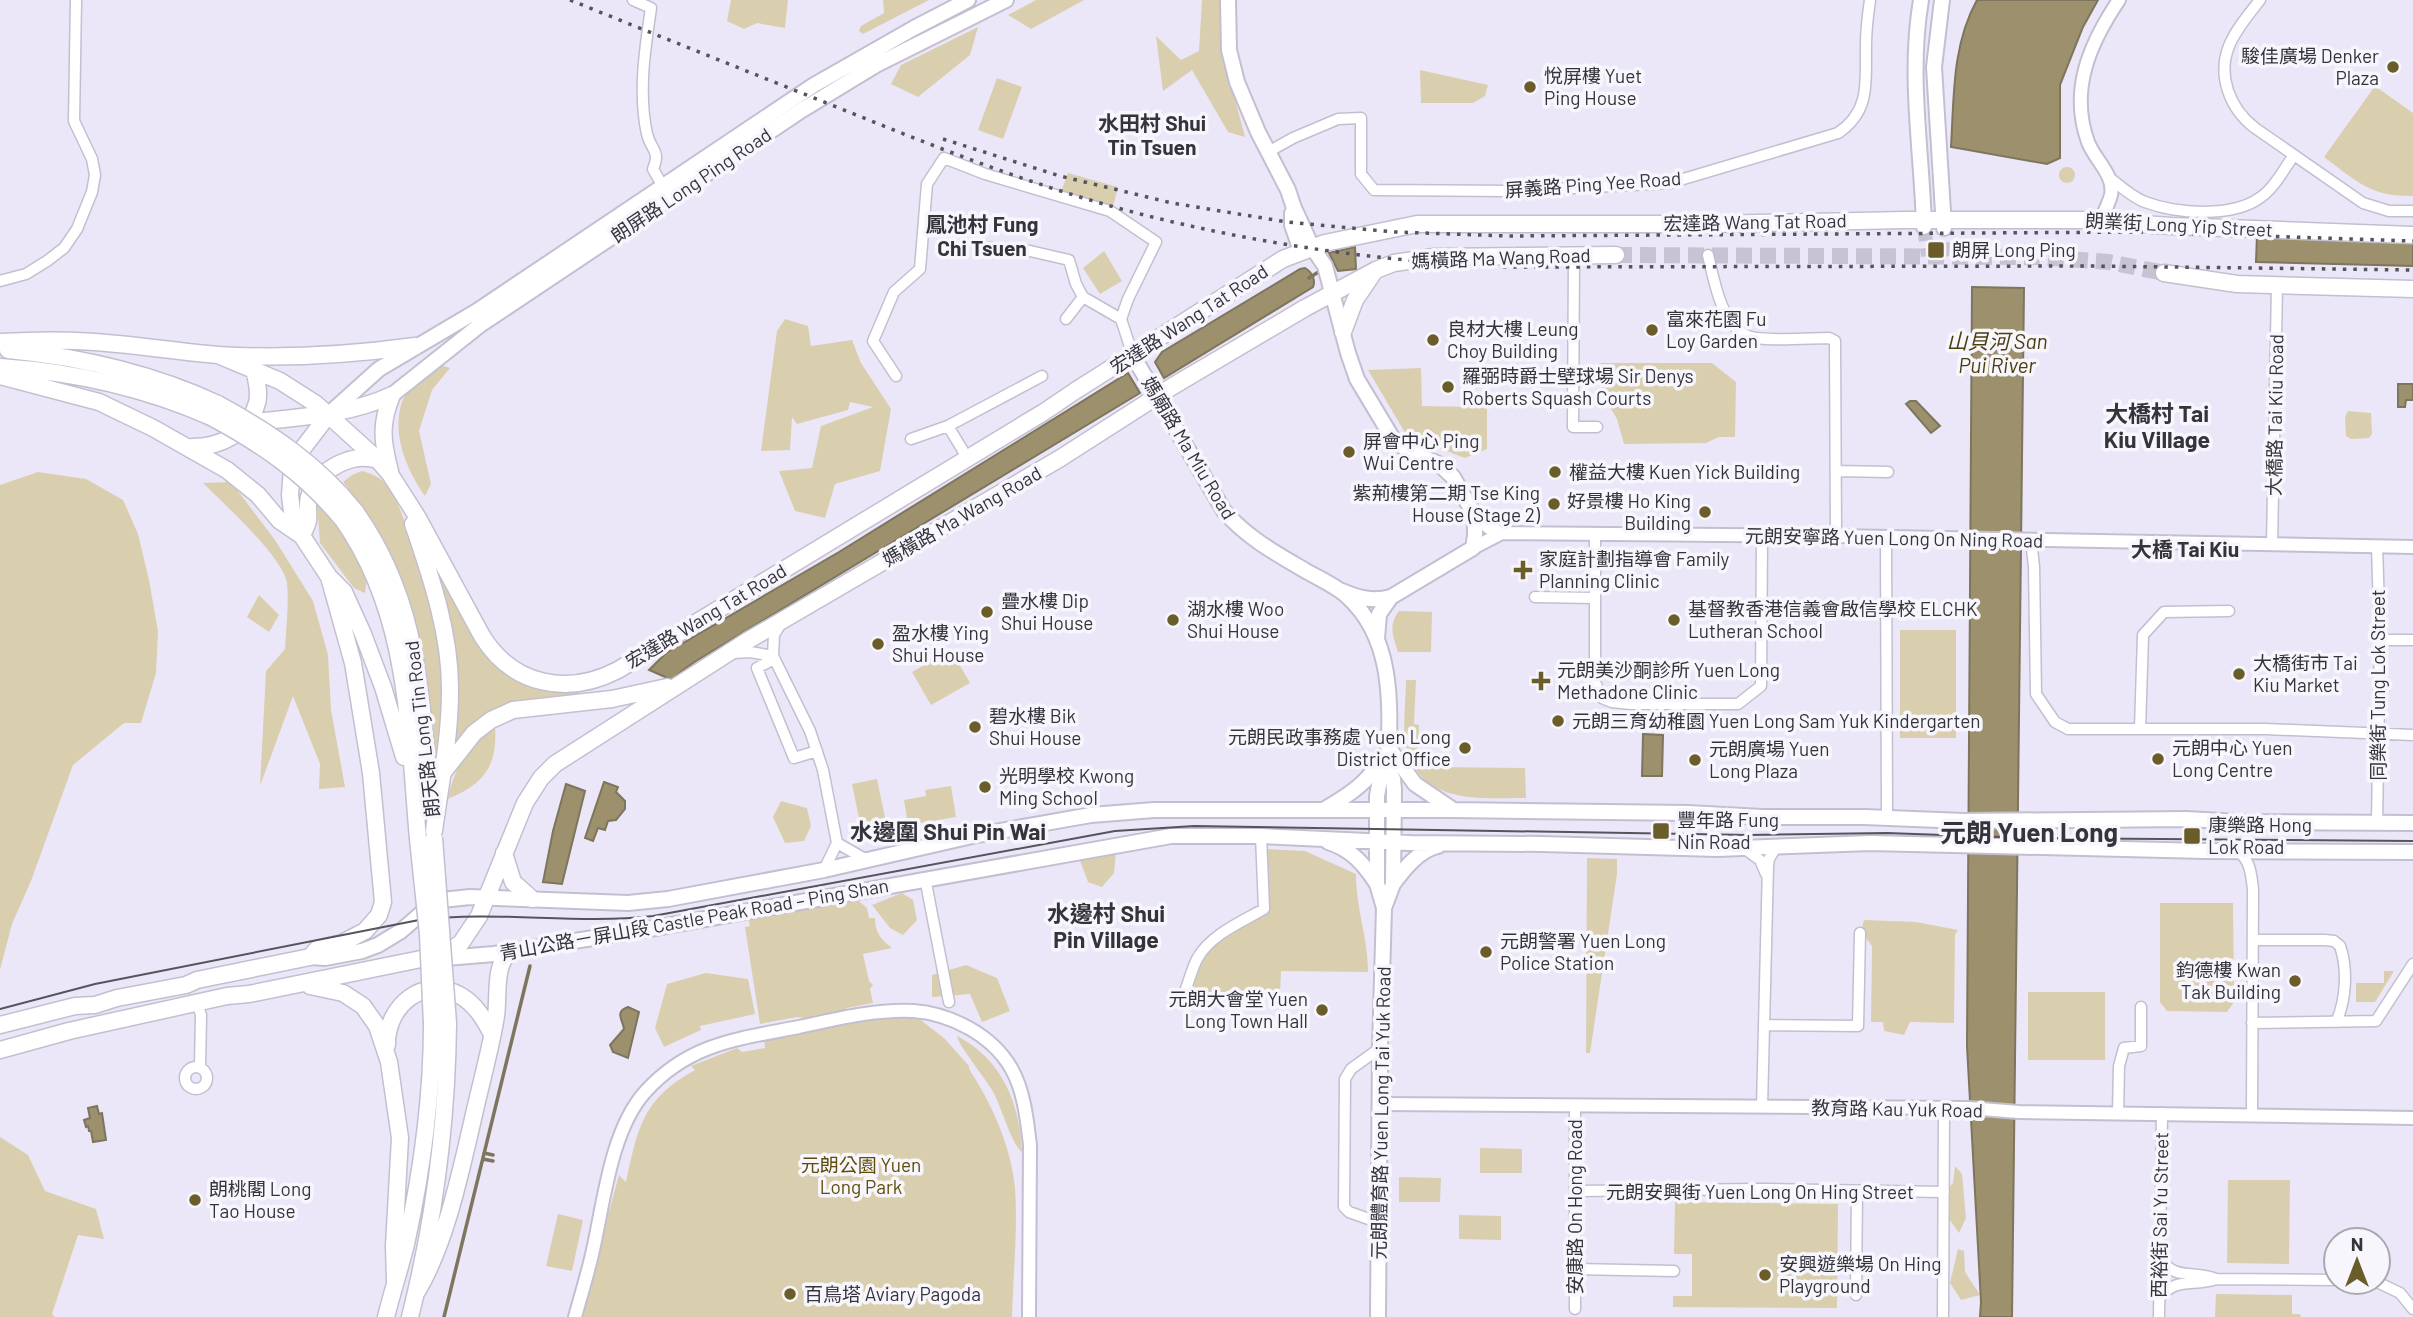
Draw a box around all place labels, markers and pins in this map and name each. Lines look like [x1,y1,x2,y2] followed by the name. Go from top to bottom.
[2241,44,2379,89] place label: 駿佳廣場 Denker Plaza
[2385,59,2401,75] marker: 駿佳廣場 Denker Plaza
[1544,64,1642,109] place label: 悅屏樓 Yuet Ping House
[1522,79,1538,95] marker: 悅屏樓 Yuet Ping House
[1952,238,2076,261] place label: 朗屏 Long Ping
[1926,240,1946,260] marker: 朗屏 Long Ping
[1666,307,1767,352] place label: 富來花園 Fu Loy Garden
[1447,317,1578,362] place label: 良材大樓 Leung Choy Building
[1644,322,1660,338] marker: 富來花園 Fu Loy Garden
[1425,332,1441,348] marker: 良材大樓 Leung Choy Building
[1462,364,1694,409] place label: 羅弼時爵士壁球場 Sir Denys Roberts Squash Courts
[1440,379,1456,395] marker: 羅弼時爵士壁球場 Sir Denys Roberts Squash Courts
[1363,429,1479,474] place label: 屏會中心 Ping Wui Centre
[1341,444,1357,460] marker: 屏會中心 Ping Wui Centre
[1569,460,1800,483] place label: 權益大樓 Kuen Yick Building
[1547,464,1563,480] marker: 權益大樓 Kuen Yick Building
[1352,481,1541,526] place label: 紫荊樓第二期 Tse King House (Stage 2)
[1567,489,1691,534] place label: 好景樓 Ho King Building
[1546,496,1562,512] marker: 紫荊樓第二期 Tse King House (Stage 2)
[1697,504,1713,520] marker: 好景樓 Ho King Building
[1539,547,1730,592] place label: 家庭計劃指導會 Family Planning Clinic
[1513,560,1533,580] marker: 家庭計劃指導會 Family Planning Clinic
[1001,589,1093,634] place label: 疊水樓 Dip Shui House
[1187,597,1284,642] place label: 湖水樓 Woo Shui House
[1688,597,1978,642] place label: 基督教香港信義會啟信學校 ELCHK Lutheran School
[979,604,995,620] marker: 疊水樓 Dip Shui House
[1165,612,1181,628] marker: 湖水樓 Woo Shui House
[1666,612,1682,628] marker: 基督教香港信義會啟信學校 ELCHK Lutheran School
[892,621,989,666] place label: 盈水樓 Ying Shui House
[870,636,886,652] marker: 盈水樓 Ying Shui House
[2253,651,2358,696] place label: 大橋街市 Tai Kiu Market
[1557,658,1780,703] place label: 元朗美沙酮診所 Yuen Long Methadone Clinic
[2231,666,2247,682] marker: 大橋街市 Tai Kiu Market
[1531,671,1551,691] marker: 元朗美沙酮診所 Yuen Long Methadone Clinic
[989,704,1081,749] place label: 碧水樓 Bik Shui House
[1572,709,1981,732] place label: 元朗三育幼稚園 Yuen Long Sam Yuk Kindergarten
[1550,713,1566,729] marker: 元朗三育幼稚園 Yuen Long Sam Yuk Kindergarten
[967,719,983,735] marker: 碧水樓 Bik Shui House
[1228,725,1451,770] place label: 元朗民政事務處 Yuen Long District Office
[2172,736,2293,781] place label: 元朗中心 Yuen Long Centre
[1709,737,1830,782] place label: 元朗廣場 Yuen Long Plaza
[1457,740,1473,756] marker: 元朗民政事務處 Yuen Long District Office
[2150,751,2166,767] marker: 元朗中心 Yuen Long Centre
[1687,752,1703,768] marker: 元朗廣場 Yuen Long Plaza
[999,764,1134,809] place label: 光明學校 Kwong Ming School
[977,779,993,795] marker: 光明學校 Kwong Ming School
[1677,808,1779,853] place label: 豐年路 Fung Nin Road
[2208,813,2312,858] place label: 康樂路 Hong Lok Road
[1651,821,1671,841] marker: 豐年路 Fung Nin Road
[2182,826,2202,846] marker: 康樂路 Hong Lok Road
[1500,929,1666,974] place label: 元朗警署 Yuen Long Police Station
[1478,944,1494,960] marker: 元朗警署 Yuen Long Police Station
[2176,958,2281,1003] place label: 鈞德樓 Kwan Tak Building
[2287,973,2303,989] marker: 鈞德樓 Kwan Tak Building
[1168,987,1308,1032] place label: 元朗大會堂 Yuen Long Town Hall
[1314,1002,1330,1018] marker: 元朗大會堂 Yuen Long Town Hall
[209,1177,311,1222] place label: 朗桃閣 Long Tao House
[187,1192,203,1208] marker: 朗桃閣 Long Tao House
[1779,1252,1941,1297] place label: 安興遊樂場 On Hing Playground
[1757,1267,1773,1283] marker: 安興遊樂場 On Hing Playground
[804,1282,981,1305] place label: 百鳥塔 Aviary Pagoda
[782,1286,798,1302] marker: 百鳥塔 Aviary Pagoda

